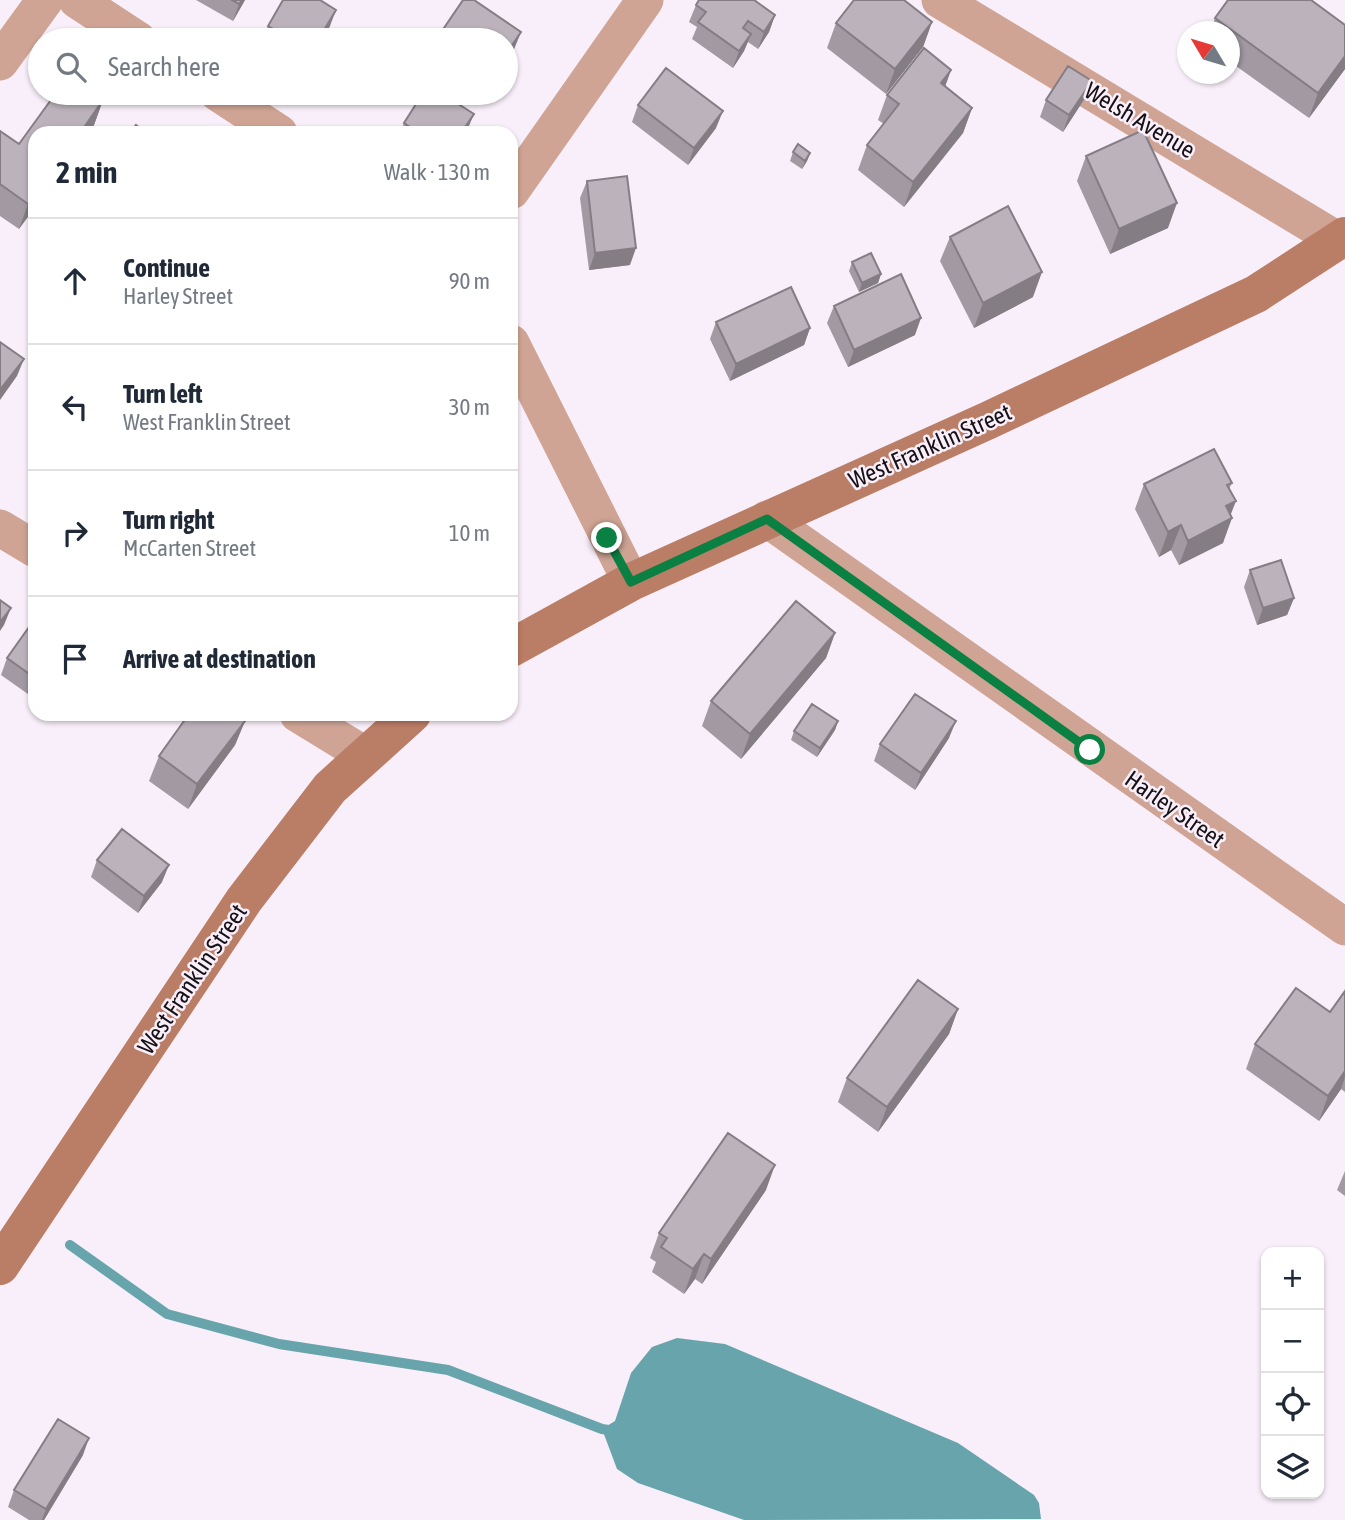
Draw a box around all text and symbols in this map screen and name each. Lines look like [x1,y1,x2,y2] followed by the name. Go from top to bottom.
[1177,21,1240,84] north arrow
[28,28,518,105] search box
[52,48,90,86] icon: search
[108,52,220,82] text: Search here
[1080,77,1200,163] street label: Welsh Avenue
[56,155,117,189] text: 2 min
[384,159,490,185] text: Walk · 130 m
[123,253,210,283] text: Continue
[56,262,94,300] icon: ahead
[449,268,490,294] text: 90 m
[123,283,233,309] text: Harley Street
[123,379,203,409] text: Turn left
[56,388,94,426] icon: left
[449,394,490,420] text: 30 m
[845,398,1015,494] street label: West Franklin Street
[123,409,291,435] text: West Franklin Street
[123,505,214,535] text: Turn right
[56,514,94,552] icon: right
[449,520,490,546] text: 10 m
[591,522,622,553] route end
[123,535,256,561] text: McCarten Street
[56,640,94,678] icon: arrive
[123,644,316,674] text: Arrive at destination
[1074,734,1105,765] route start
[1120,765,1230,853] street label: Harley Street
[132,899,252,1059] street label: West Franklin Street
[1261,1247,1324,1499] map controls
[1261,1247,1324,1310] button: +
[1261,1310,1324,1373] button: −
[1261,1373,1324,1436] button: locate
[1261,1436,1324,1499] button: layers

